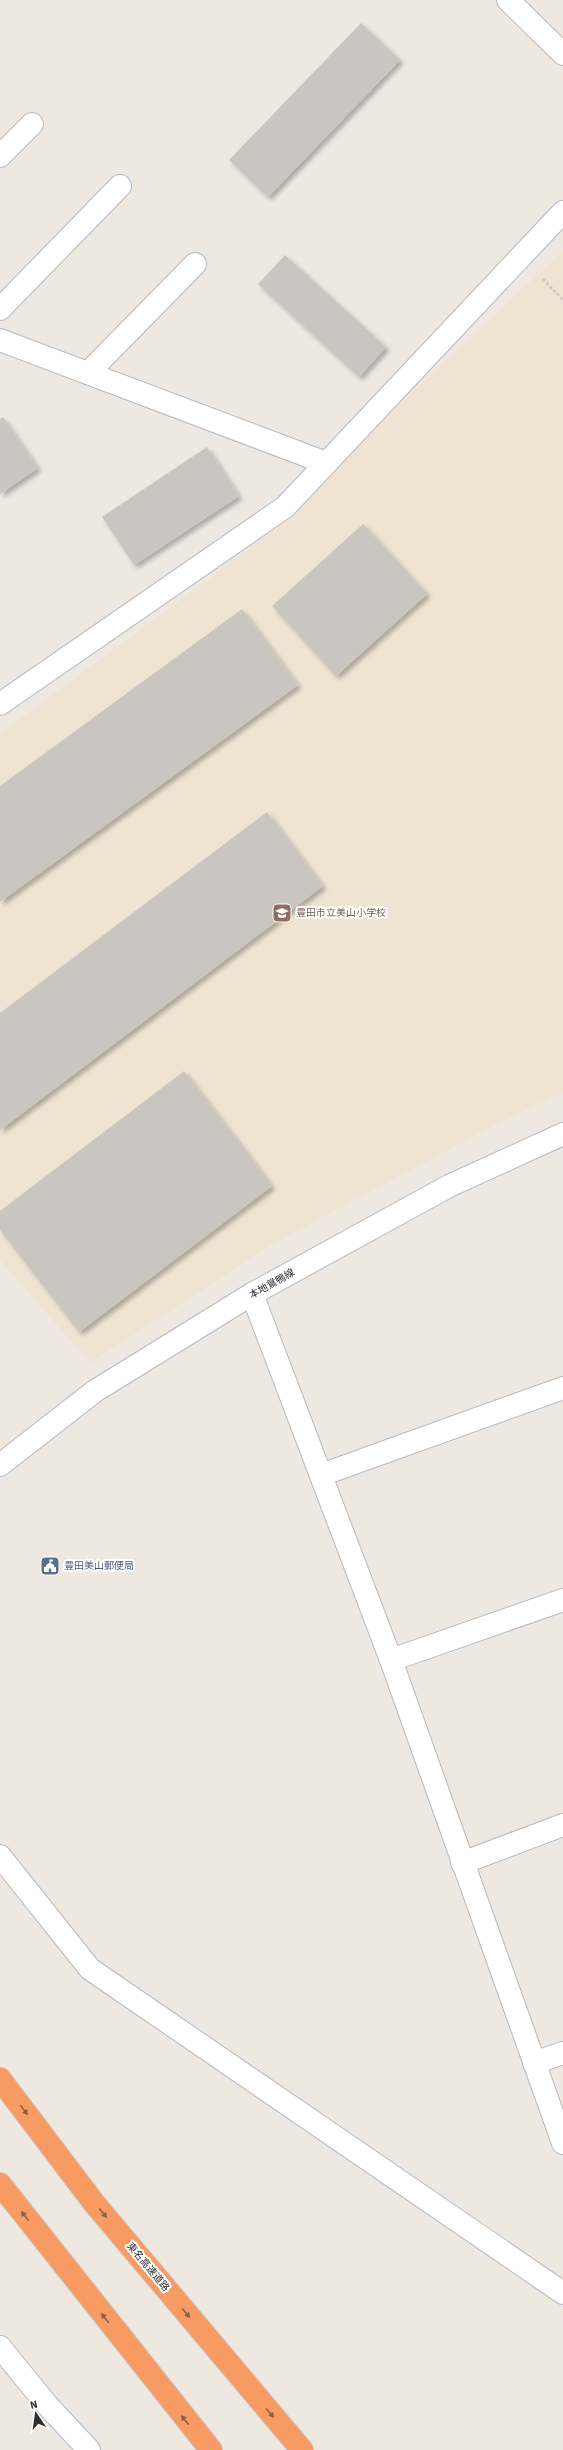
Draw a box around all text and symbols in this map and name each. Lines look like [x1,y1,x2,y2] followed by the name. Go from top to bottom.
[271,902,293,924] school or university icon: 豊田市立美山小学校
[296,906,386,920] place label: 豊田市立美山小学校
[247,1266,297,1302] street label: 本地鴛鴨線
[39,1555,61,1577] public building icon: 豊田美山郵便局
[64,1559,134,1573] place label: 豊田美山郵便局
[19,2105,28,2116] one-way arrow
[98,2208,107,2219] one-way arrow
[20,2210,29,2221] one-way arrow
[123,2240,173,2294] street label: 東名高速道路
[181,2308,190,2319] one-way arrow
[101,2313,109,2324] one-way arrow
[16,2394,56,2434] north arrow
[29,2397,39,2413] text: N
[265,2408,274,2418] one-way arrow
[181,2415,190,2426] one-way arrow

